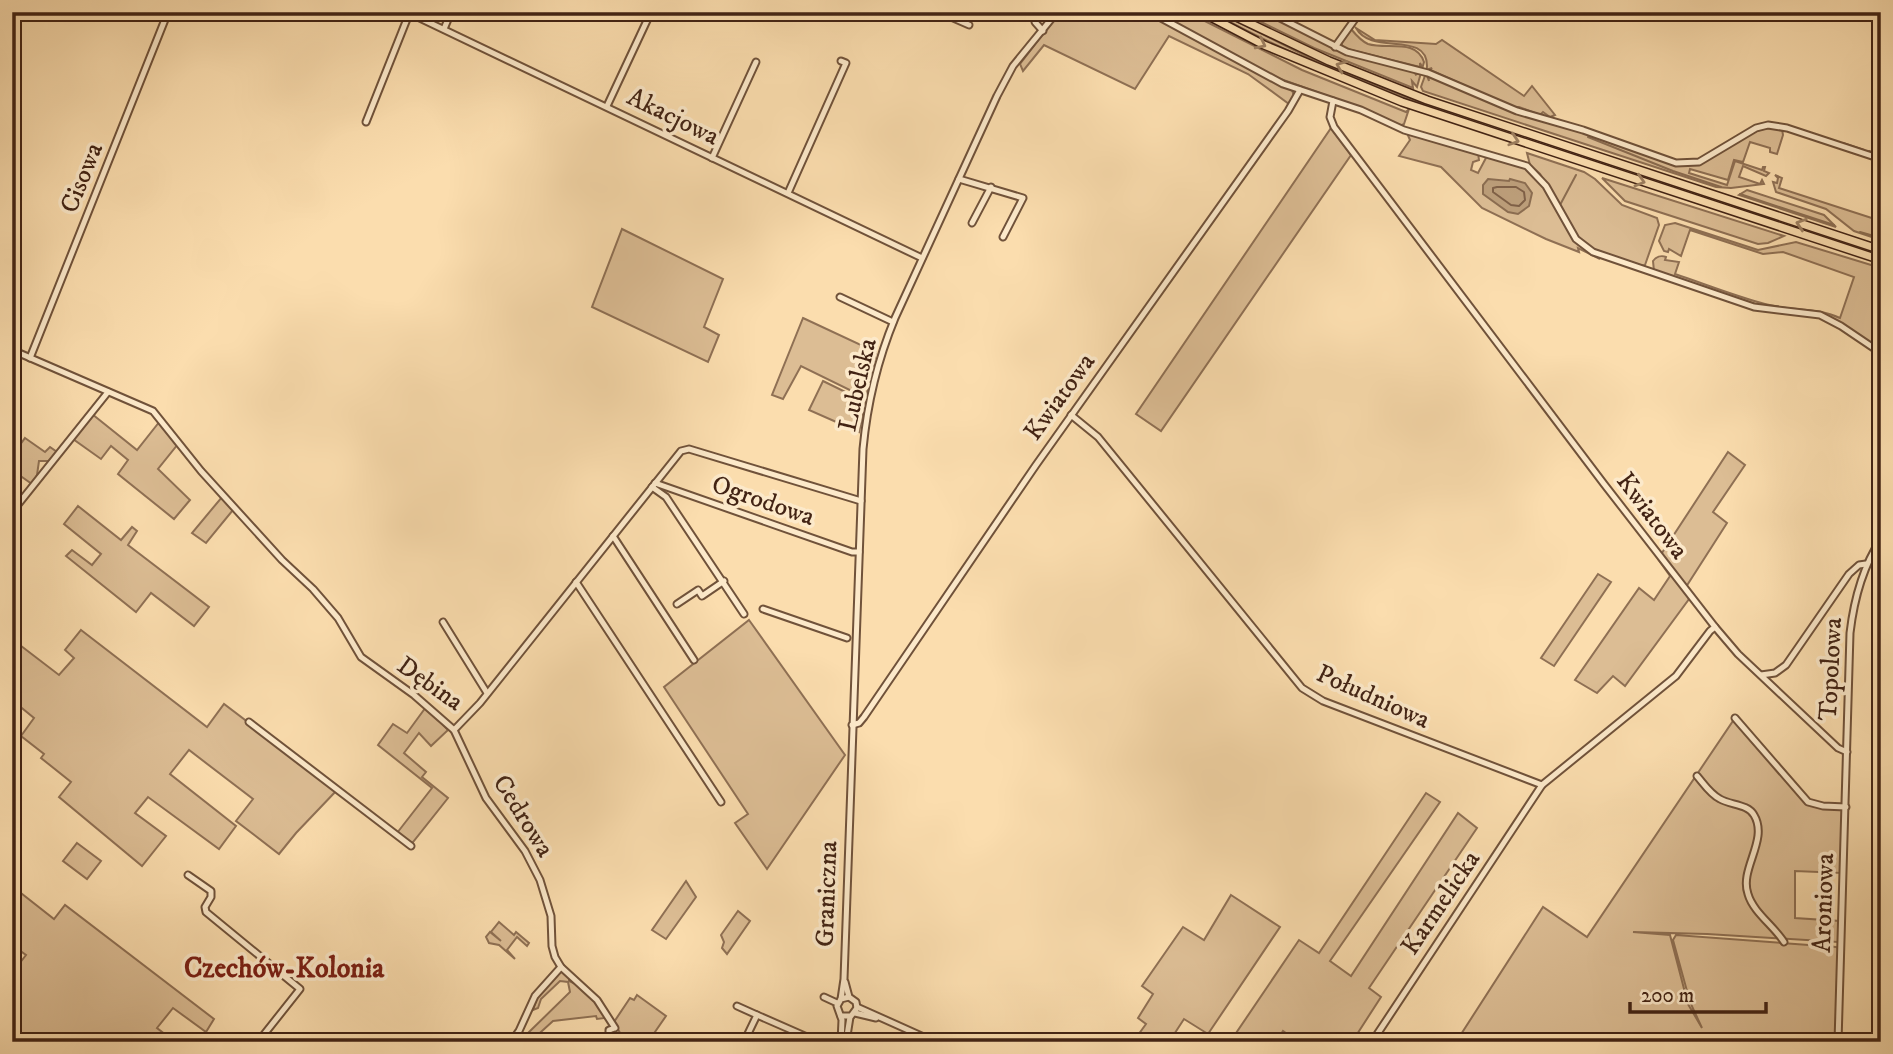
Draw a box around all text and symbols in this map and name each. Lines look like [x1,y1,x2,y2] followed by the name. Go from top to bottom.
[1254,35,1266,49] one-way arrow
[1336,61,1348,75] one-way arrow
[622,81,724,153] street label: Akacjowa
[1508,132,1520,146] one-way arrow
[53,138,111,218] street label: Cisowa
[1634,173,1646,188] one-way arrow
[1795,217,1807,232] one-way arrow
[831,335,885,435] street label: Lubelska
[1017,347,1103,447] street label: Kwiatowa
[1609,466,1695,566] street label: Kwiatowa
[707,468,819,534] street label: Ogrodowa
[1812,617,1850,721] street label: Topolowa
[390,649,470,719] street label: Dębina
[1311,657,1435,737] street label: Południowa
[485,769,561,863] street label: Cedrowa
[809,840,845,948] street label: Graniczna
[1394,845,1488,961] street label: Karmelicka
[1806,853,1842,953] street label: Aroniowa
[184,951,385,986] district label: Czechów-Kolonia
[1630,970,1767,1014] scale bar
[1641,983,1694,1009] text: 200 m

